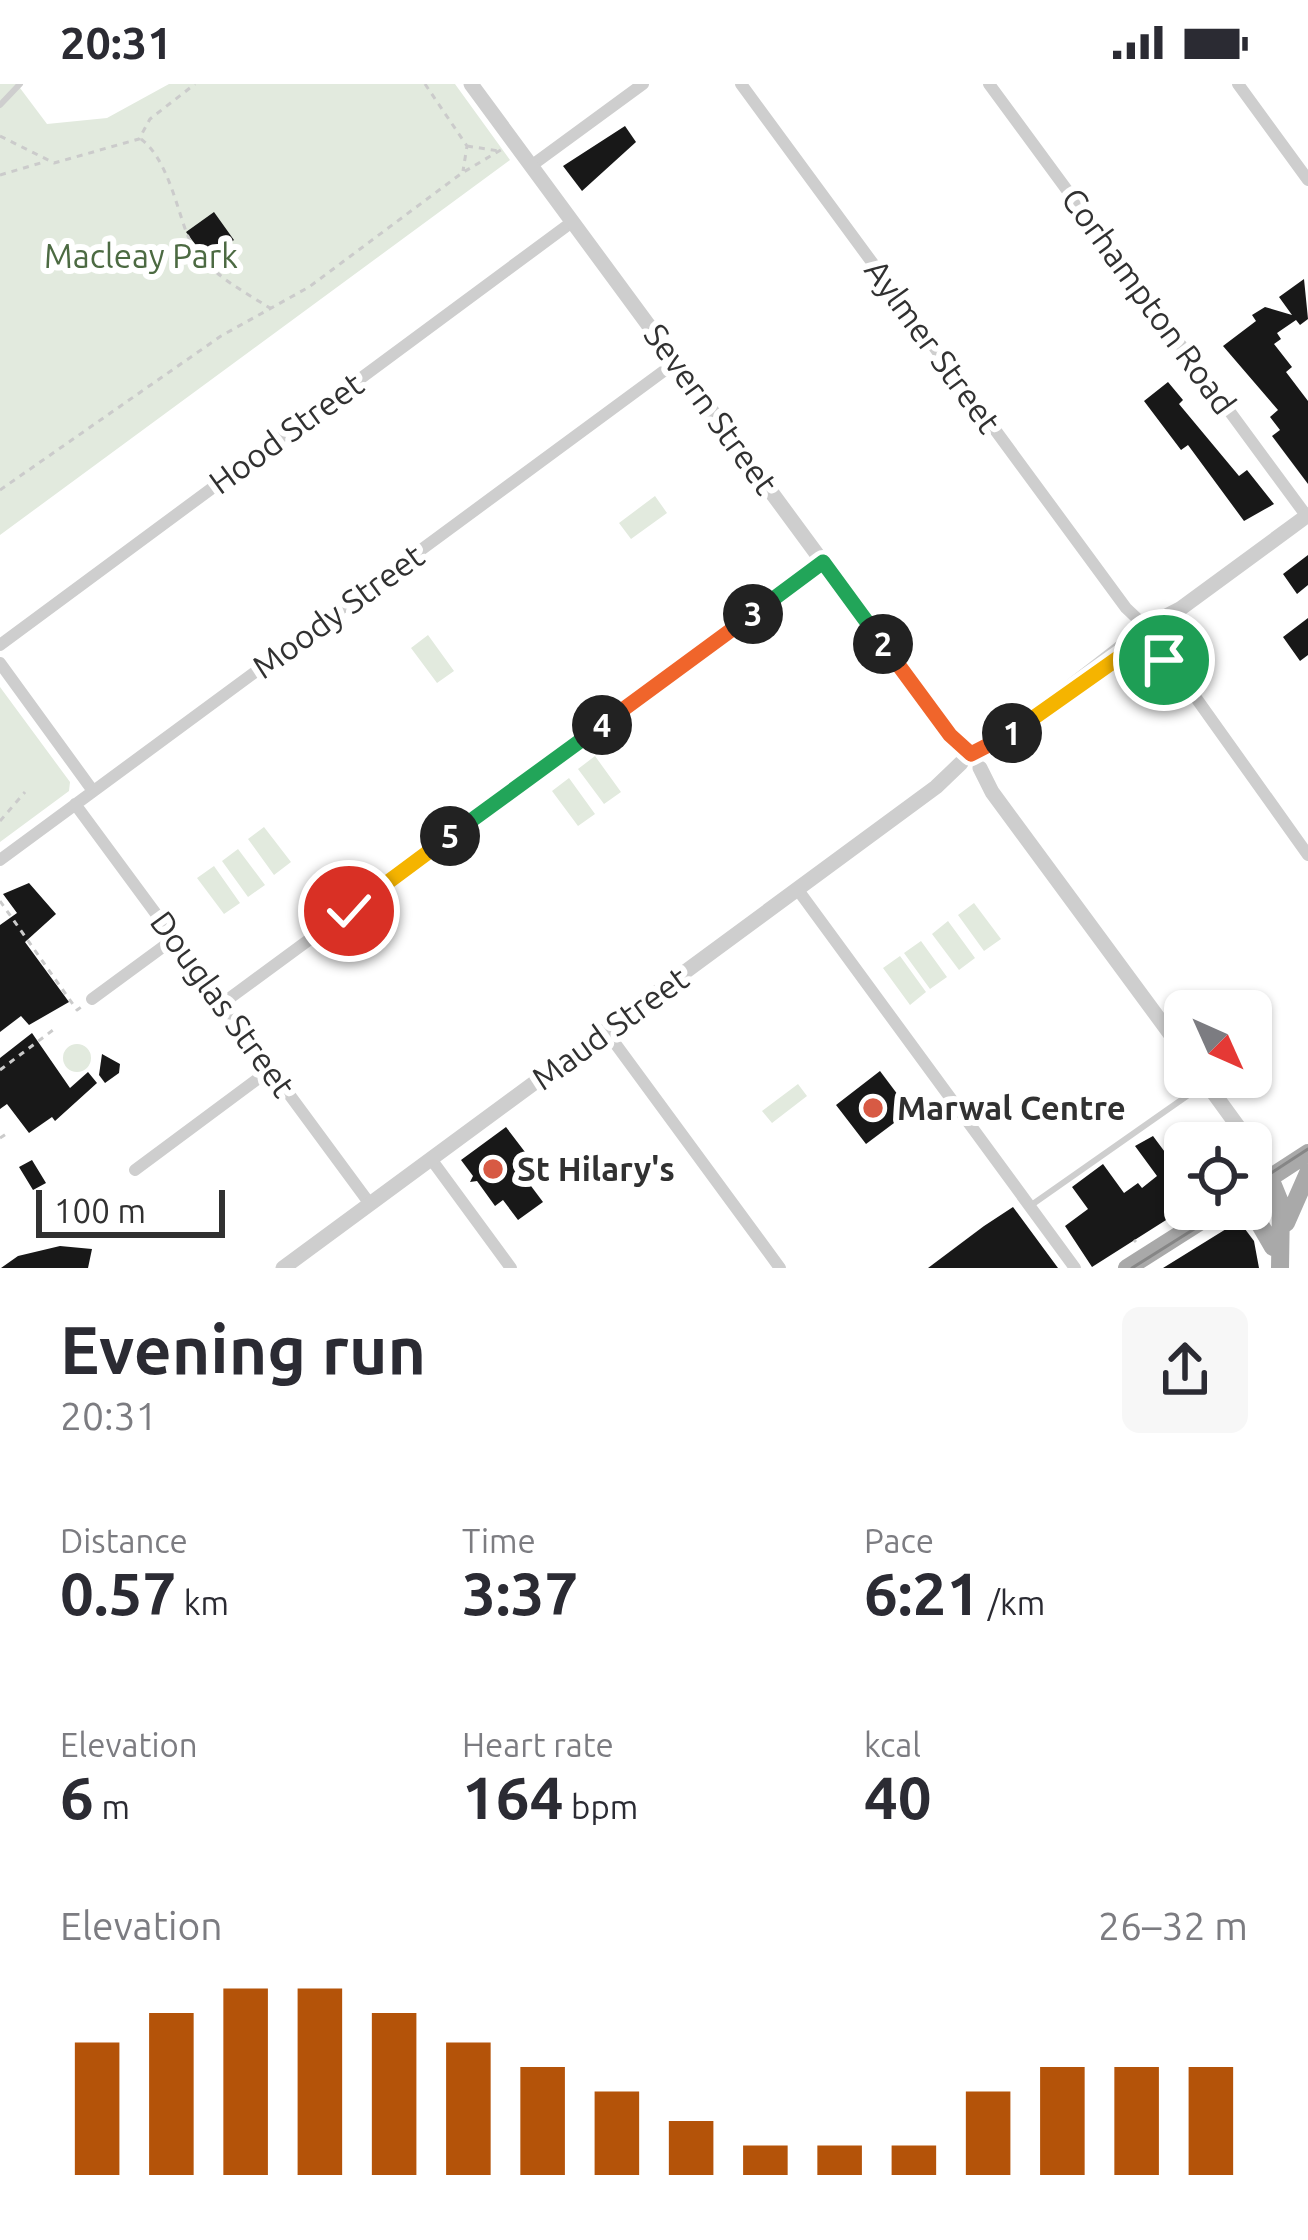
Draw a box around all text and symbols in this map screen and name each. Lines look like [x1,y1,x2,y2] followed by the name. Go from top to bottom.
[60,17,173,68] text: 20:31
[1055,181,1244,421] street label: Corhampton Road
[44,237,238,274] park label: Macleay Park
[858,252,1009,439] street label: Aylmer Street
[637,317,785,501] street label: Severn Street
[202,365,370,501] street label: Hood Street
[245,536,430,685] street label: Moody Street
[723,584,783,644] pin: 3
[744,595,762,632] text: 3
[1113,609,1215,711] pin
[853,614,913,674] pin: 2
[874,625,892,662] text: 2
[1131,627,1197,693] icon: arrive
[572,695,632,755] pin: 4
[982,703,1042,763] pin: 1
[593,706,611,743] text: 4
[1003,714,1021,751] text: 1
[420,806,480,866] pin: 5
[441,817,459,854] text: 5
[298,860,400,962] pin
[316,878,382,944] icon: check
[144,904,303,1104] street label: Douglas Street
[525,959,695,1096] street label: Maud Street
[1164,990,1272,1098] north arrow
[1164,990,1272,1230] map controls
[897,1089,1126,1126] place label: Marwal Centre
[860,1095,886,1121] marker: Marwal Centre
[1164,1122,1272,1230] button: locate
[517,1150,675,1187] place label: St Hilary's
[480,1156,506,1182] marker: St Hilary's
[36,1184,225,1237] scale bar
[54,1192,146,1229] text: 100 m
[1122,1307,1248,1433] button: share
[60,1312,426,1386] text: Evening run
[60,1394,158,1437] text: 20:31
[60,1522,188,1559] text: Distance
[462,1522,536,1559] text: Time
[864,1522,934,1559] text: Pace
[60,1559,176,1626] text: 0.57
[462,1559,578,1626] text: 3:37
[864,1559,980,1626] text: 6:21
[176,1584,229,1621] text: km
[980,1584,1045,1621] text: /km
[60,1726,198,1763] text: Elevation
[462,1726,614,1763] text: Heart rate
[864,1726,921,1763] text: kcal
[60,1763,94,1830] text: 6
[462,1763,564,1830] text: 164
[864,1763,932,1830] text: 40
[94,1788,130,1825] text: m
[564,1788,638,1825] text: bpm
[60,1904,223,1947] text: Elevation
[1098,1904,1248,1947] text: 26–32 m

